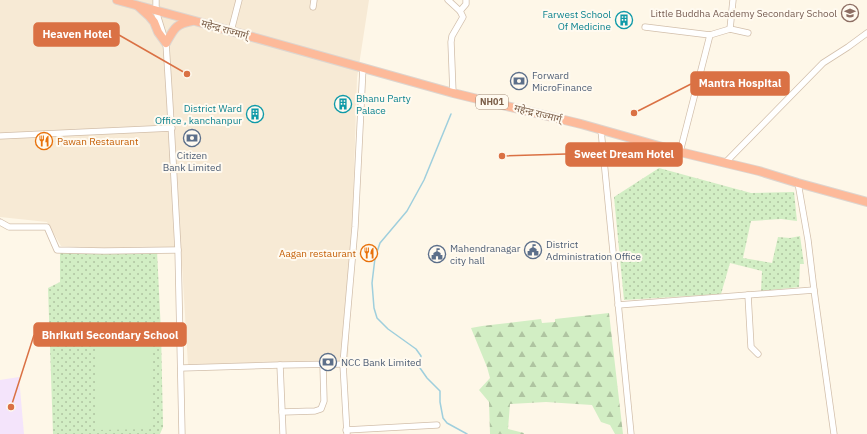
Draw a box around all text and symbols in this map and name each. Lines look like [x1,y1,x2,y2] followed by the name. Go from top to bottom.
[840,3,860,23] school or university icon: Little Buddha Academy Secondary School
[650,7,837,20] place label: Little Buddha Academy Secondary School
[543,8,612,33] place label: Farwest School Of Medicine
[614,10,634,30] building icon: Farwest School Of Medicine
[200,17,252,43] street label: महेन्द्र राज्मार्ग्
[34,23,119,46] callout: Heaven Hotel
[42,27,112,41] text: Heaven Hotel
[532,69,593,94] place label: Forward MicroFinance
[509,71,529,91] bank icon: Forward MicroFinance
[691,72,789,95] callout: Mantra Hospital
[699,76,782,90] text: Mantra Hospital
[356,92,411,117] place label: Bhanu Party Palace
[333,94,353,114] building icon: Bhanu Party Palace
[476,95,508,109] road number: NH01
[513,101,565,126] street label: महेन्द्र राज्मार्ग्
[155,102,242,127] place label: District Ward Office , kanchanpur
[245,104,265,124] building icon: District Ward Office , kanchanpur
[182,128,202,148] bank icon: Citizen Bank Limited
[34,131,54,151] restaurant icon: Pawan Restaurant
[57,135,139,148] place label: Pawan Restaurant
[566,143,682,166] callout: Sweet Dream Hotel
[574,147,675,161] text: Sweet Dream Hotel
[163,149,221,174] place label: Citizen Bank Limited
[546,238,642,263] place label: District Administration Office
[523,240,543,260] public building icon: District Administration Office
[450,242,521,267] place label: Mahendranagar city hall
[359,243,379,263] restaurant icon: Aagan restaurant
[427,244,447,264] public building icon: Mahendranagar city hall
[279,247,356,260] place label: Aagan restaurant
[34,323,186,346] callout: Bhrikuti Secondary School
[42,328,179,342] text: Bhrikuti Secondary School
[318,352,338,372] bank icon: NCC Bank Limited
[341,356,421,369] place label: NCC Bank Limited

